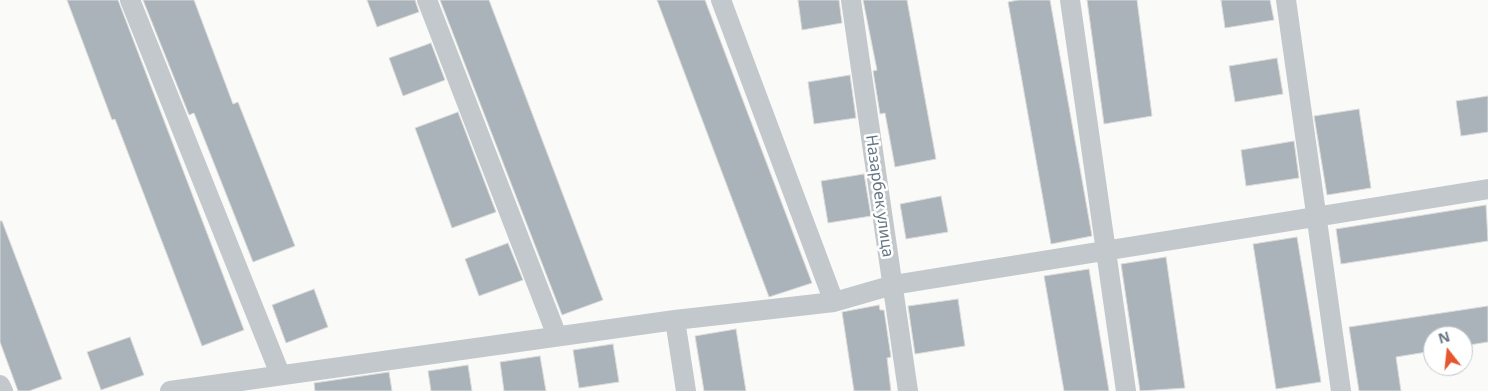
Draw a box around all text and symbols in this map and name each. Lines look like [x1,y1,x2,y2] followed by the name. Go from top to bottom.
[861,133,897,259] street label: Назарбек улица
[1423,326,1473,376] north arrow
[1436,326,1452,348] text: N

